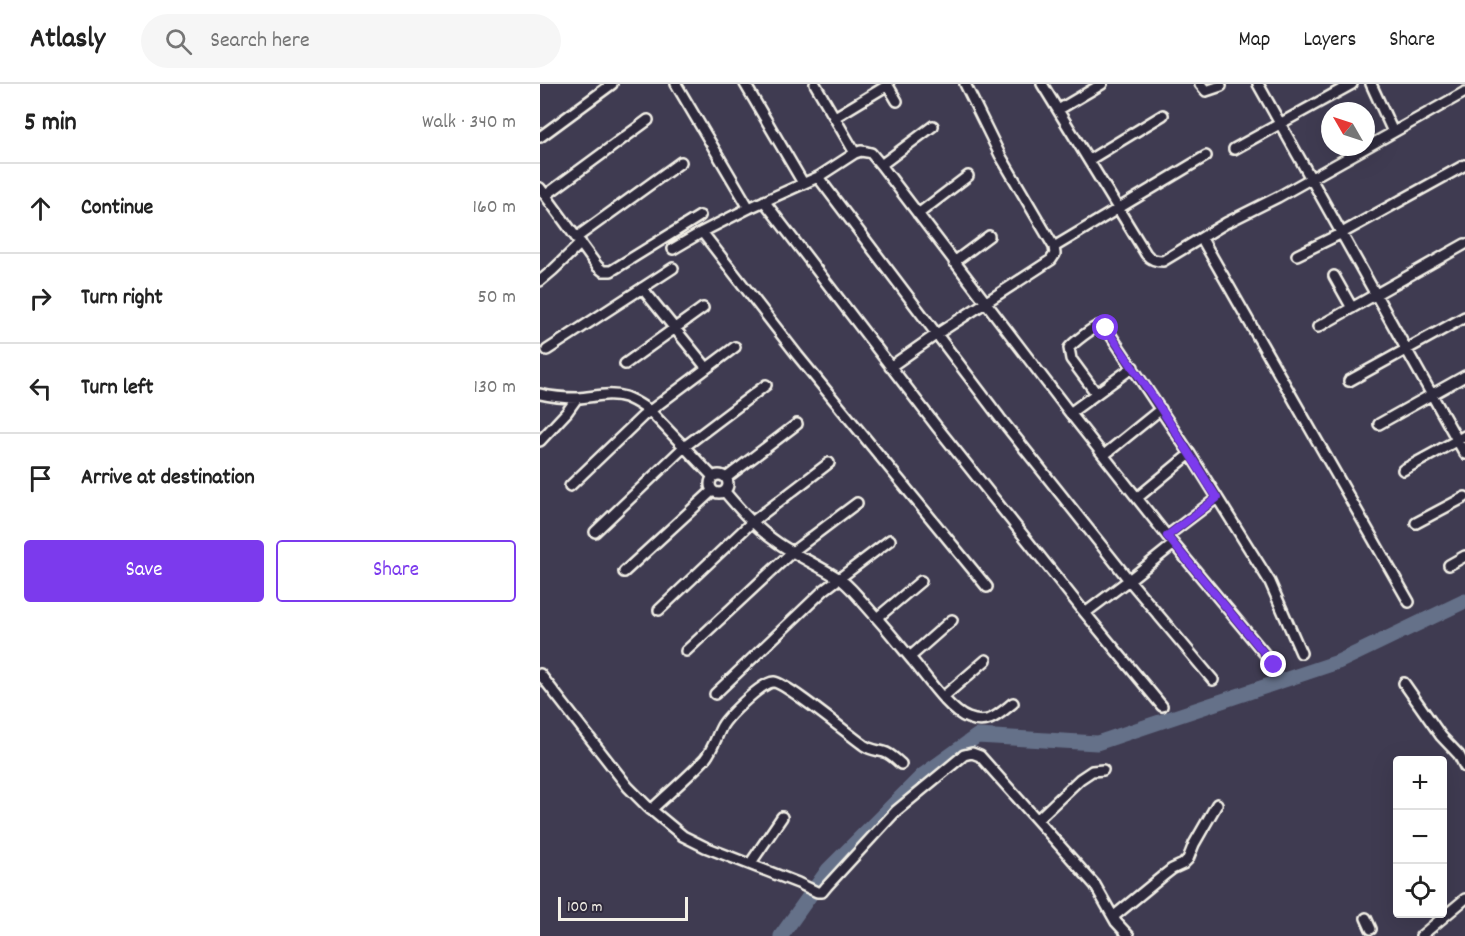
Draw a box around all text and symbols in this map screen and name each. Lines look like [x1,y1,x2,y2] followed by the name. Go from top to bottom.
[141,14,561,68] search box
[30,21,105,61] text: Atlasly
[162,25,195,58] icon: search
[210,26,310,57] text: Search here
[1239,26,1270,56] text: Map
[1303,26,1356,56] text: Layers
[1389,26,1435,56] text: Share
[1321,102,1375,156] north arrow
[24,105,77,142] text: 5 min
[422,109,516,137] text: Walk · 340 m
[24,192,57,225] icon: ahead
[81,193,153,224] text: Continue
[473,194,516,222] text: 160 m
[24,282,57,315] icon: right
[81,283,163,314] text: Turn right
[478,284,516,312] text: 50 m
[1092,314,1118,340] route start
[24,372,57,405] icon: left
[81,373,153,404] text: Turn left
[474,374,516,402] text: 130 m
[24,462,57,495] icon: arrive
[81,463,255,494] text: Arrive at destination
[24,540,264,602] button: Save
[276,540,516,602] button: Share
[1260,651,1286,677] route end
[1393,756,1447,918] map controls
[1393,756,1447,810] button: +
[1393,810,1447,864] button: −
[1393,864,1447,918] button: locate
[558,894,688,922] scale bar
[567,896,603,919] text: 100 m

